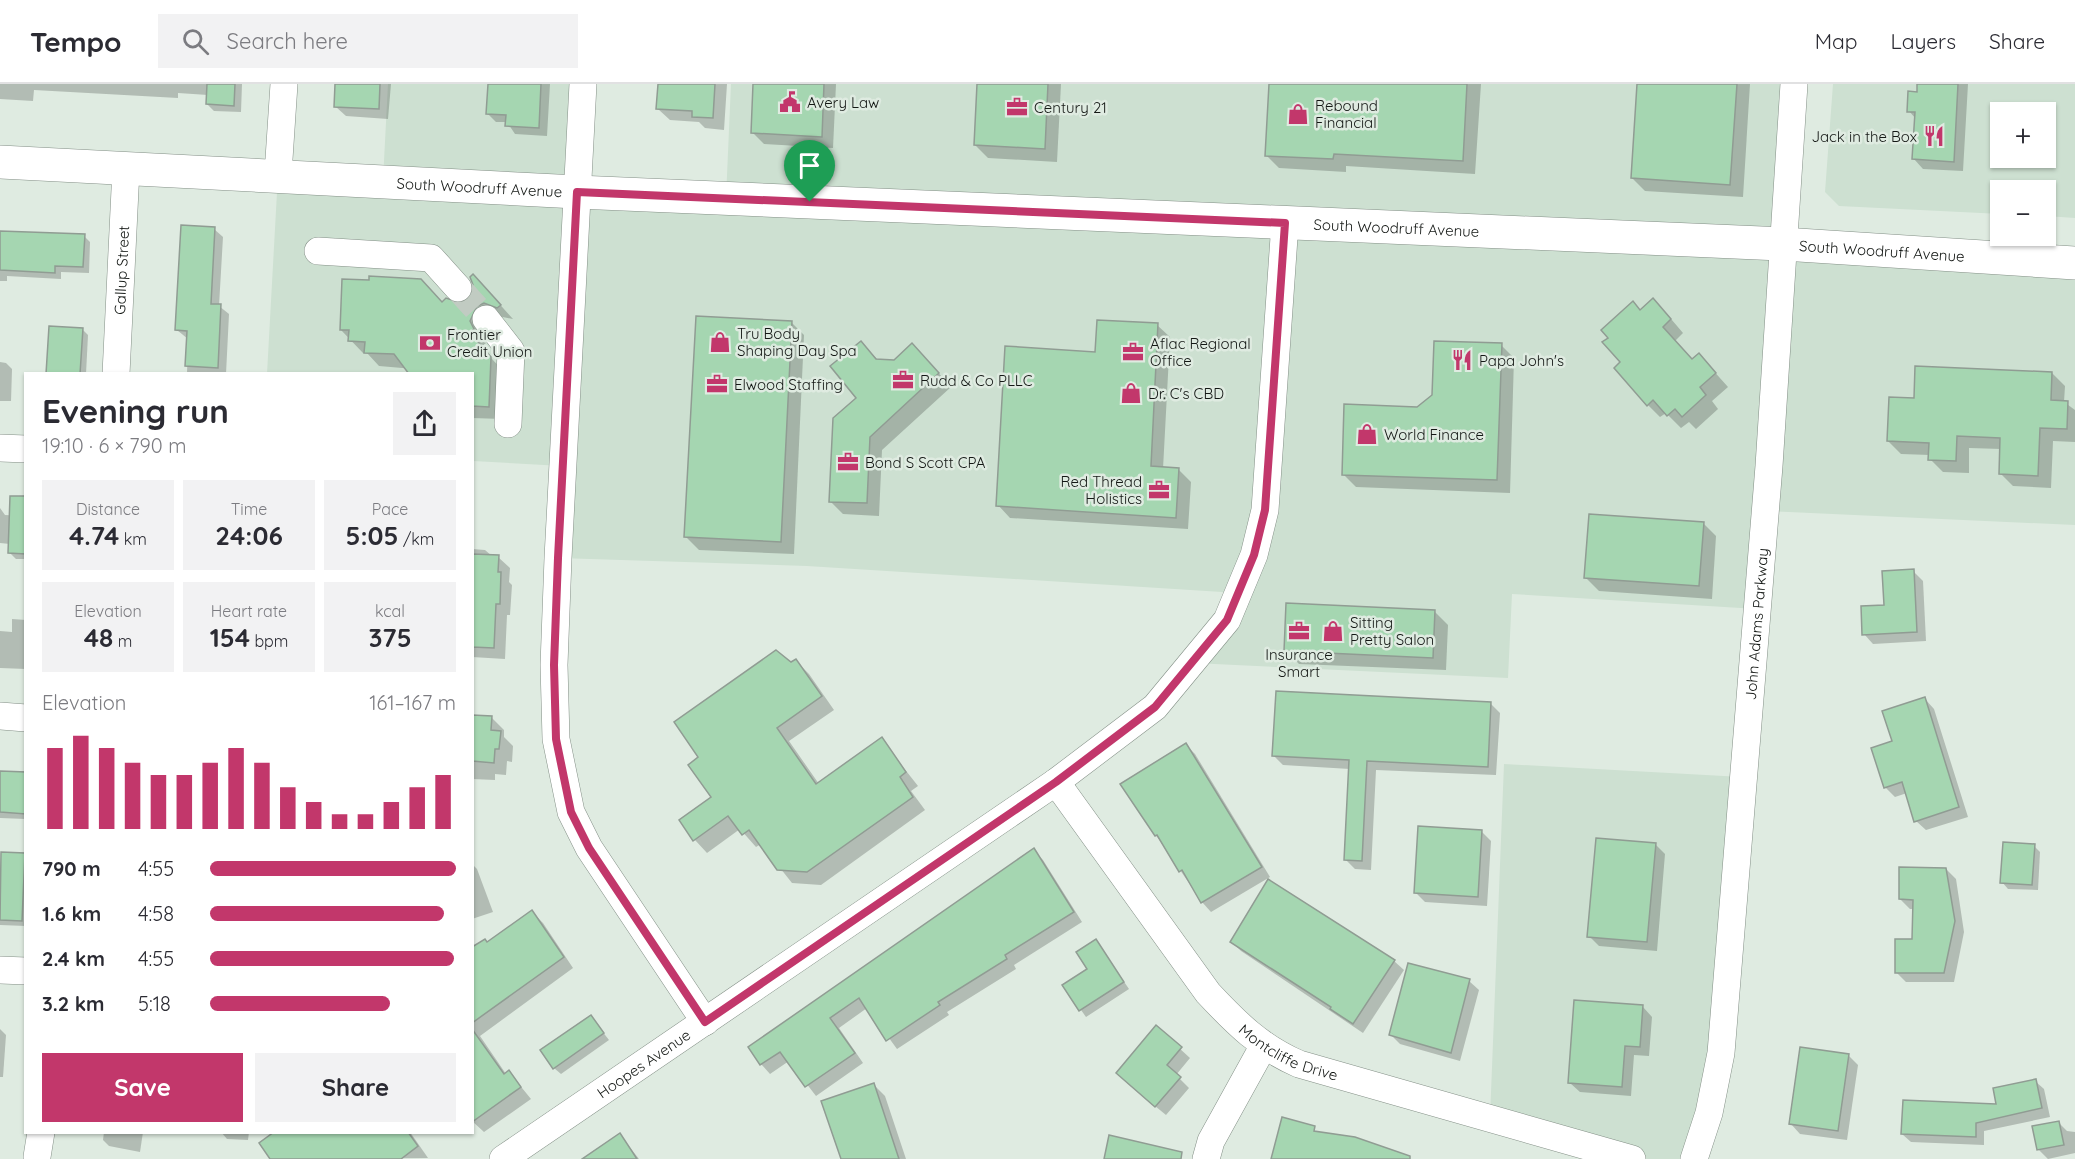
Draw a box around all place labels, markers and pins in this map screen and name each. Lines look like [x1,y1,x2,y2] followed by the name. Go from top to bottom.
[778,90,802,114] public building icon: Avery Law
[807,93,879,112] place label: Avery Law
[1005,95,1029,119] office icon: Century 21
[1315,96,1378,132] place label: Rebound Financial
[1034,98,1107,117] place label: Century 21
[1286,102,1310,126] shop icon: Rebound Financial
[1922,124,1946,148] restaurant icon: Jack in the Box
[1811,127,1917,146] place label: Jack in the Box
[784,140,835,202] pin
[737,324,857,360] place label: Tru Body Shaping Day Spa
[447,325,533,361] place label: Frontier Credit Union
[708,330,732,354] shop icon: Tru Body Shaping Day Spa
[418,331,442,355] bank icon: Frontier Credit Union
[1150,334,1251,370] place label: Aflac Regional Office
[1121,340,1145,364] office icon: Aflac Regional Office
[1450,348,1474,372] restaurant icon: Papa John's
[1479,351,1564,370] place label: Papa John's
[891,368,915,392] office icon: Rudd & Co PLLC
[920,371,1033,390] place label: Rudd & Co PLLC
[705,372,729,396] office icon: Elwood Staffing
[734,375,843,394] place label: Elwood Staffing
[1119,381,1143,405] shop icon: Dr. C's CBD
[1148,384,1224,403] place label: Dr. C's CBD
[1355,422,1379,446] shop icon: World Finance
[1384,425,1484,444] place label: World Finance
[836,450,860,474] office icon: Bond S Scott CPA
[865,453,986,472] place label: Bond S Scott CPA
[1061,472,1142,508] place label: Red Thread Holistics
[1147,478,1171,502] office icon: Red Thread Holistics
[1350,613,1434,649] place label: Sitting Pretty Salon
[1287,619,1311,643] office icon: Insurance Smart
[1321,619,1345,643] shop icon: Sitting Pretty Salon
[1265,645,1333,681] place label: Insurance Smart

